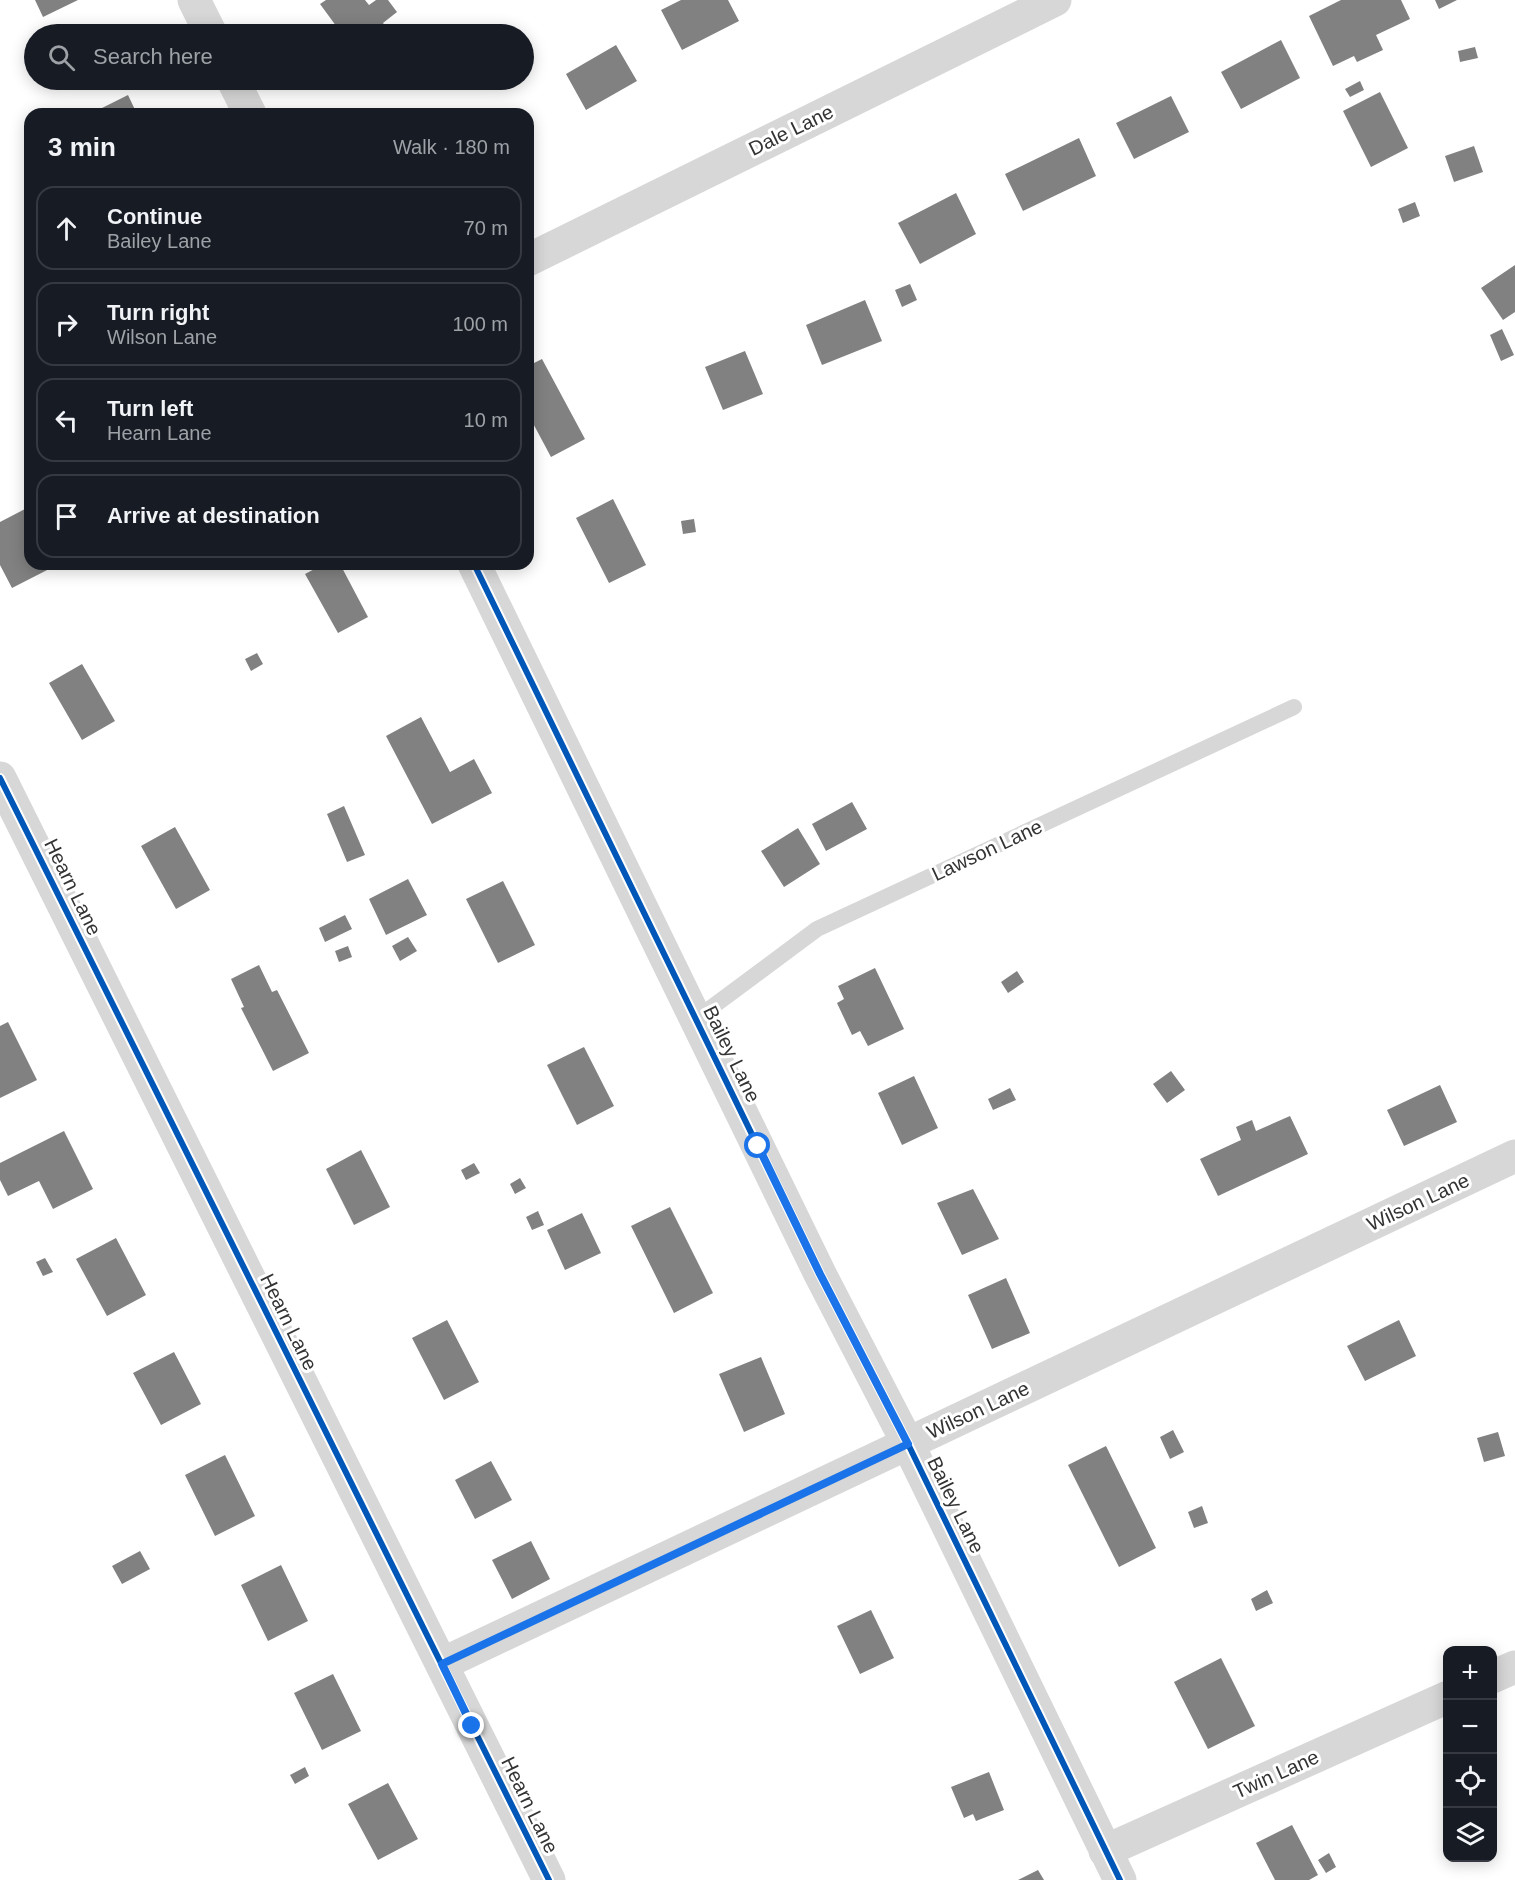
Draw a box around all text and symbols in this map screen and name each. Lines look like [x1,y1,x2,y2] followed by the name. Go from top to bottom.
[24,24,534,90] search box
[45,41,78,74] icon: search
[93,44,213,69] text: Search here
[745,100,837,160] street label: Dale Lane
[48,132,116,162] text: 3 min
[393,136,510,158] text: Walk · 180 m
[107,204,202,229] text: Continue
[50,212,83,245] icon: ahead
[464,217,508,239] text: 70 m
[107,230,212,252] text: Bailey Lane
[107,300,209,325] text: Turn right
[50,308,83,341] icon: right
[452,313,508,335] text: 100 m
[107,326,217,348] text: Wilson Lane
[107,396,193,421] text: Turn left
[50,404,83,437] icon: left
[464,409,508,431] text: 10 m
[107,422,212,444] text: Hearn Lane
[50,500,83,533] icon: arrive
[107,503,320,528] text: Arrive at destination
[928,815,1046,885] street label: Lawson Lane
[40,835,106,939] street label: Hearn Lane
[699,1002,765,1106] street label: Bailey Lane
[744,1132,770,1158] route start
[1363,1169,1473,1235] street label: Wilson Lane
[256,1270,322,1374] street label: Hearn Lane
[923,1377,1033,1443] street label: Wilson Lane
[923,1453,989,1557] street label: Bailey Lane
[1443,1646,1497,1862] map controls
[1443,1646,1497,1700] button: +
[1443,1700,1497,1754] button: −
[458,1712,484,1738] route end
[1230,1745,1322,1803] street label: Twin Lane
[497,1753,563,1857] street label: Hearn Lane
[1443,1754,1497,1808] button: locate
[1443,1808,1497,1862] button: layers

